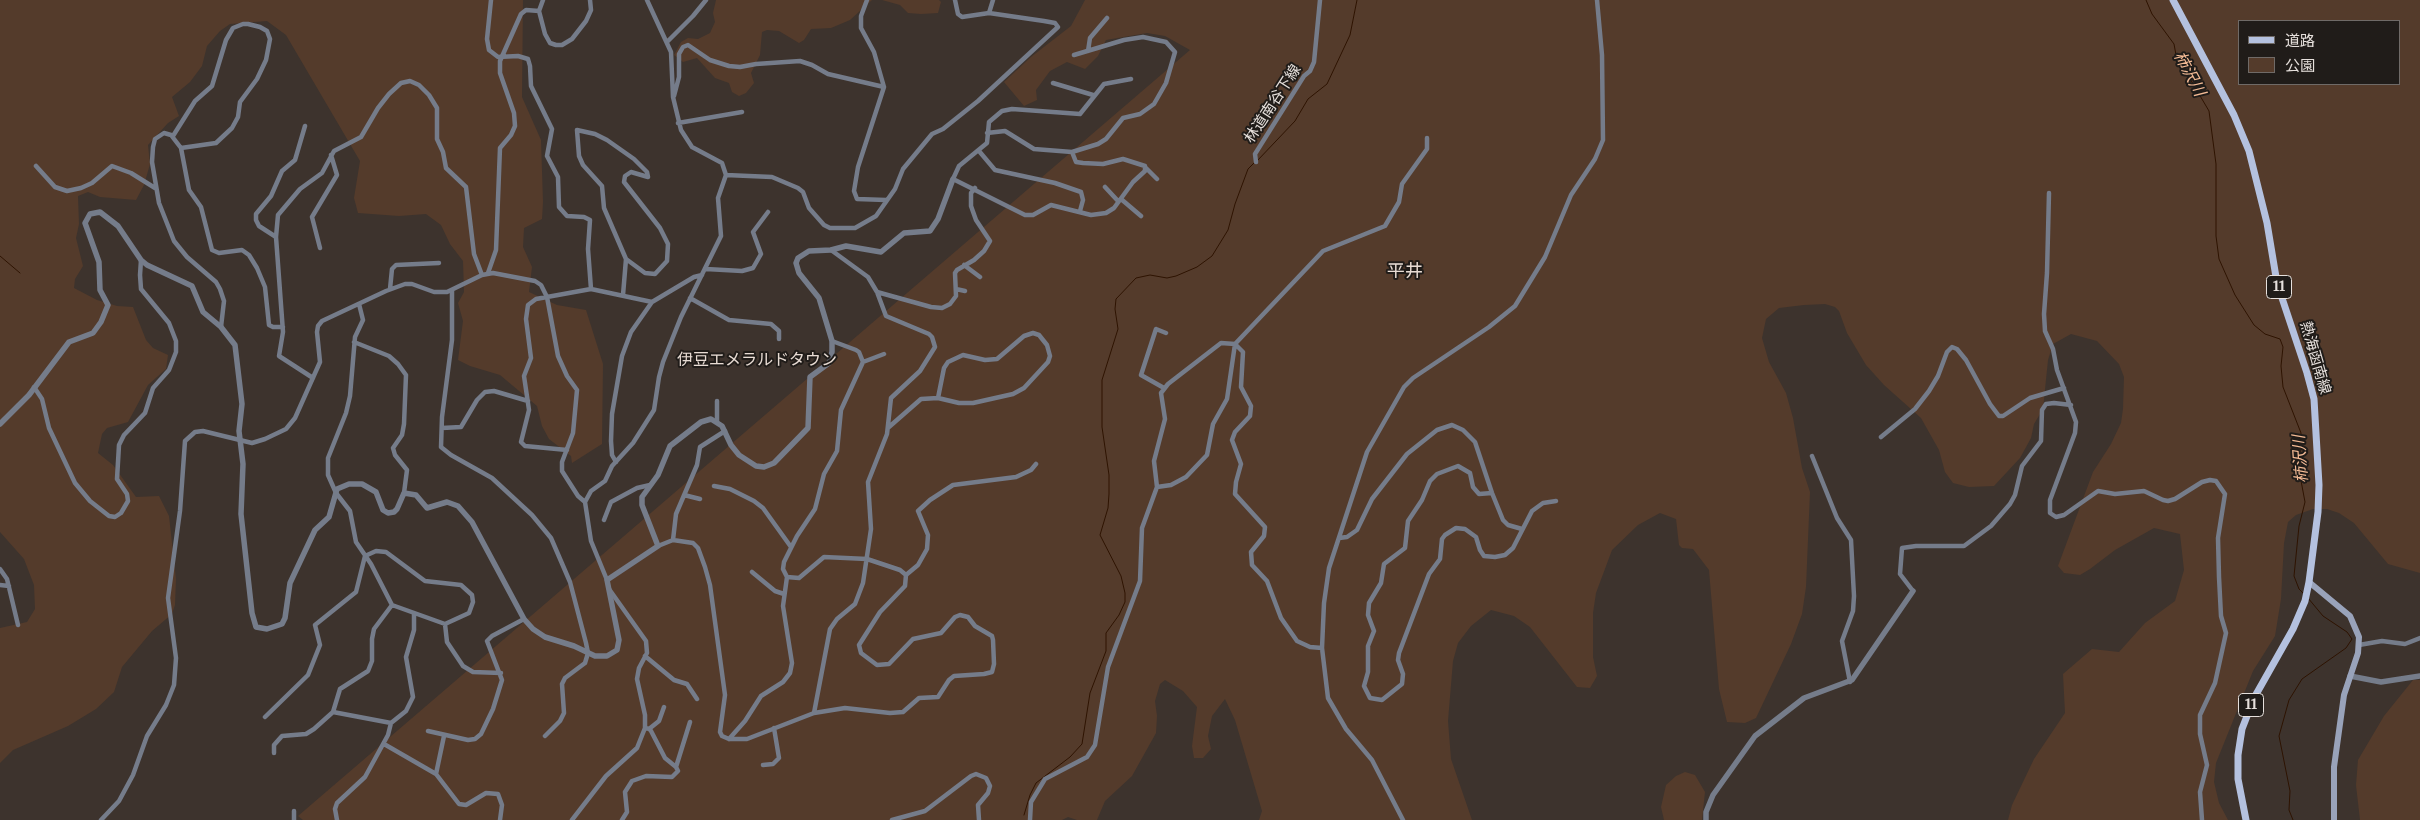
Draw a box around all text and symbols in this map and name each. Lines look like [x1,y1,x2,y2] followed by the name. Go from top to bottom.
[2238,20,2400,85] legend
[2285,31,2315,50] text: 道路
[2169,48,2209,100] water label: 柿沢川
[2285,56,2315,75] text: 公園
[1241,61,1305,147] street label: 林道南谷下線
[1387,261,1423,283] district label: 平井
[2266,276,2292,298] road number: 11
[2296,319,2334,397] street label: 熱海函南線
[677,350,837,370] district label: 伊豆エメラルドタウン
[2290,434,2312,484] water label: 柿沢川
[2238,694,2264,716] road number: 11

